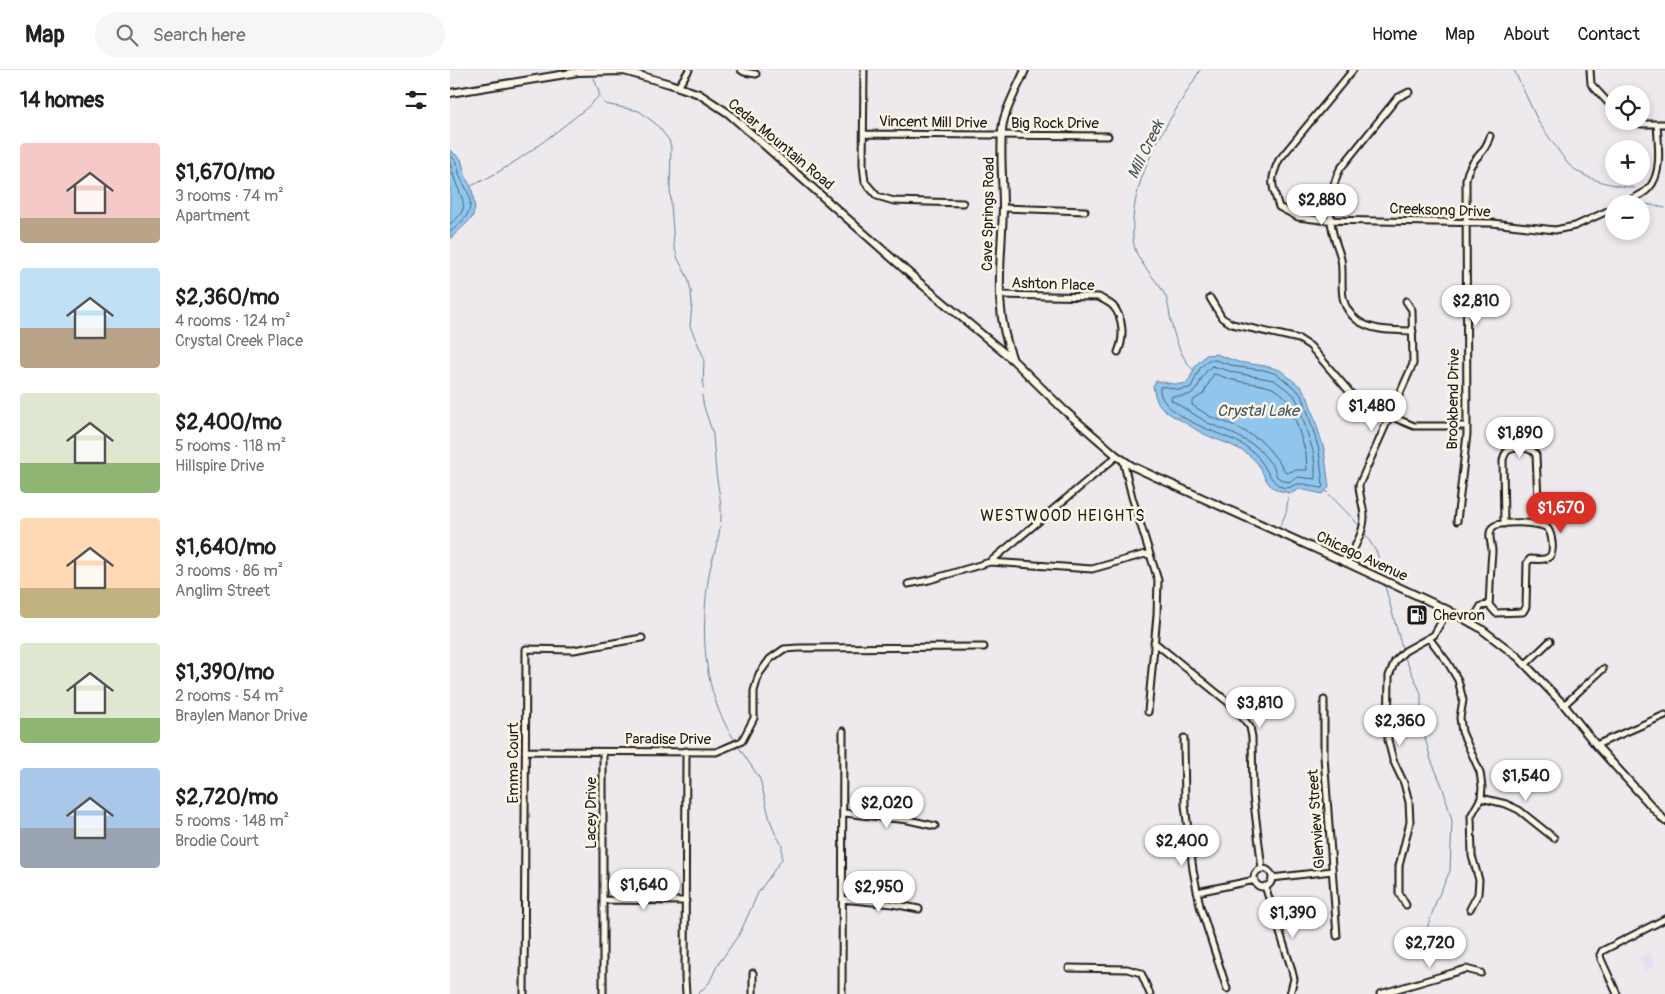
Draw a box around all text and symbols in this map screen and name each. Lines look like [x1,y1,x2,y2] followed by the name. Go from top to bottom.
[95,12,445,57] search box
[25,20,65,49] text: Map
[113,21,141,49] icon: search
[153,23,246,47] text: Search here
[1372,23,1417,46] text: Home
[1445,23,1475,46] text: Map
[1503,23,1549,46] text: About
[1577,23,1640,46] text: Contact
[1605,85,1650,240] map controls
[1605,85,1650,130] button: locate
[402,86,430,114] icon: filters
[20,87,104,114] text: 14 homes
[724,94,838,194] street label: Cedar Mountain Road
[879,112,988,133] street label: Vincent Mill Drive
[1011,114,1100,133] street label: Big Rock Drive
[1123,115,1169,182] water label: Mill Creek
[1605,140,1650,185] button: +
[978,157,999,271] street label: Cave Springs Road
[175,159,275,186] text: $1,670/mo
[60,163,120,223] icon: home
[1281,184,1363,226] pin: $2,880
[175,186,284,206] text: 3 rooms · 74 m²
[1298,190,1346,210] text: $2,880
[1605,195,1650,240] button: −
[1389,199,1492,222] street label: Creeksong Drive
[175,206,250,226] text: Apartment
[1011,274,1095,295] street label: Ashton Place
[175,284,279,311] text: $2,360/mo
[1435,284,1517,327] pin: $2,810
[60,288,120,348] icon: home
[1453,291,1499,311] text: $2,810
[175,311,291,331] text: 4 rooms · 124 m²
[175,331,303,351] text: Crystal Creek Place
[1443,348,1464,450] street label: Brookbend Drive
[1331,390,1413,432] pin: $1,480
[1348,396,1396,416] text: $1,480
[1217,401,1301,421] water label: Crystal Lake
[175,409,282,436] text: $2,400/mo
[60,413,120,473] icon: home
[1479,416,1561,459] pin: $1,890
[1497,423,1543,443] text: $1,890
[175,436,286,456] text: 5 rooms · 118 m²
[175,456,264,476] text: Hillspire Drive
[1520,492,1602,534] pin: $1,670
[1537,498,1585,518] text: $1,670
[980,506,1146,526] district label: WESTWOOD HEIGHTS
[1313,527,1411,586] street label: Chicago Avenue
[175,534,276,561] text: $1,640/mo
[60,538,120,598] icon: home
[175,561,283,581] text: 3 rooms · 86 m²
[175,581,270,601] text: Anglim Street
[1405,603,1429,627] fuel station icon: Chevron
[1433,606,1485,625] place label: Chevron
[175,659,274,686] text: $1,390/mo
[60,663,120,723] icon: home
[175,686,284,706] text: 2 rooms · 54 m²
[1219,686,1301,729] pin: $3,810
[1237,693,1283,713] text: $3,810
[1359,704,1441,747] pin: $2,360
[175,706,308,726] text: Braylen Manor Drive
[1375,711,1425,731] text: $2,360
[504,722,523,803] street label: Emma Court
[625,730,712,749] street label: Paradise Drive
[1485,760,1567,802] pin: $1,540
[1502,766,1550,786] text: $1,540
[1303,768,1329,869] street label: Glenview Street
[582,776,601,849] street label: Lacey Drive
[175,784,278,811] text: $2,720/mo
[846,786,928,829] pin: $2,020
[60,788,120,848] icon: home
[861,793,913,813] text: $2,020
[175,811,289,831] text: 5 rooms · 148 m²
[1141,824,1223,867] pin: $2,400
[175,831,259,851] text: Brodie Court
[1156,831,1208,851] text: $2,400
[603,868,685,911] pin: $1,640
[838,870,920,913] pin: $2,950
[620,875,668,895] text: $1,640
[854,877,904,897] text: $2,950
[1252,896,1334,939] pin: $1,390
[1269,903,1317,923] text: $1,390
[1389,926,1471,969] pin: $2,720
[1405,933,1455,953] text: $2,720

